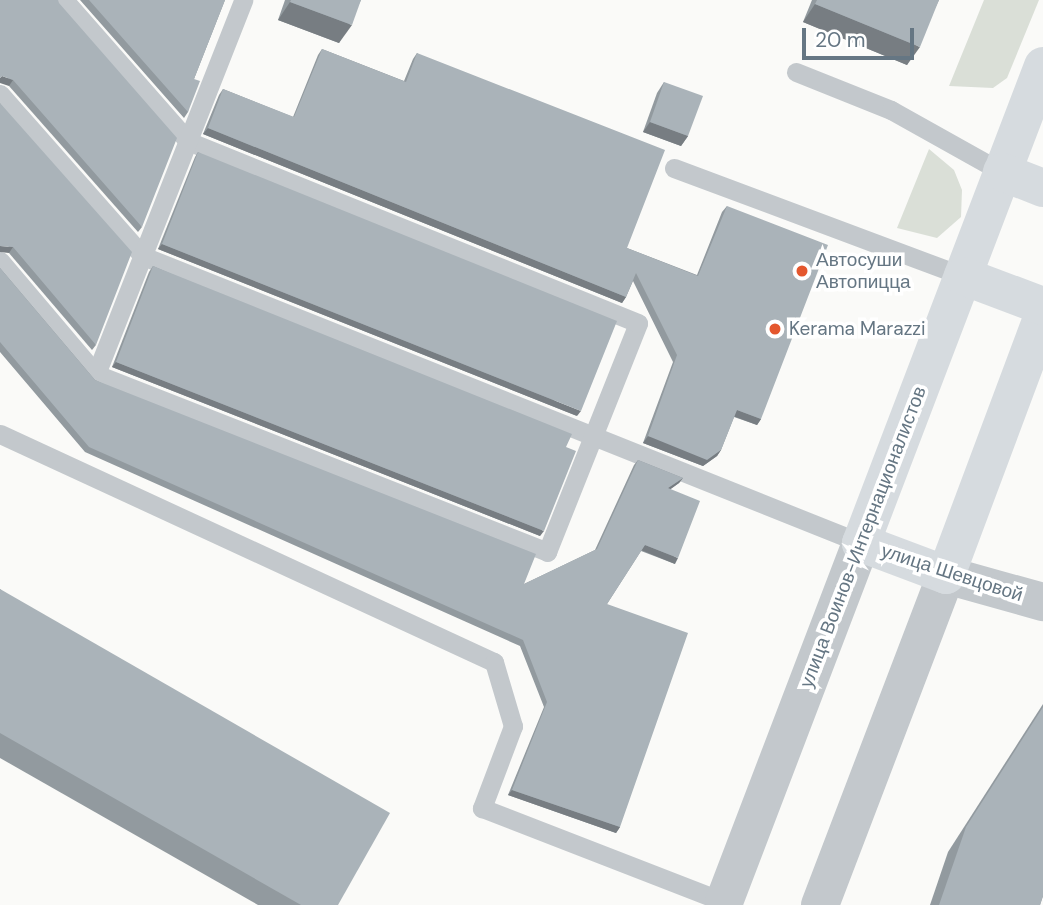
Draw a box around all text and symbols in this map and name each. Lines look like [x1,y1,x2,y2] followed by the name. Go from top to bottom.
[805,14,917,58] scale bar
[815,26,866,54] text: 20 m
[816,249,911,293] place label: Автосуши Автопицца
[794,263,810,279] marker: Автосуши Автопицца
[789,318,926,340] place label: Kerama Marazzi
[767,321,783,337] marker: Kerama Marazzi
[795,383,931,691] street label: улица Воинов-Интернационалистов
[878,539,1026,607] street label: улица Шевцовой

